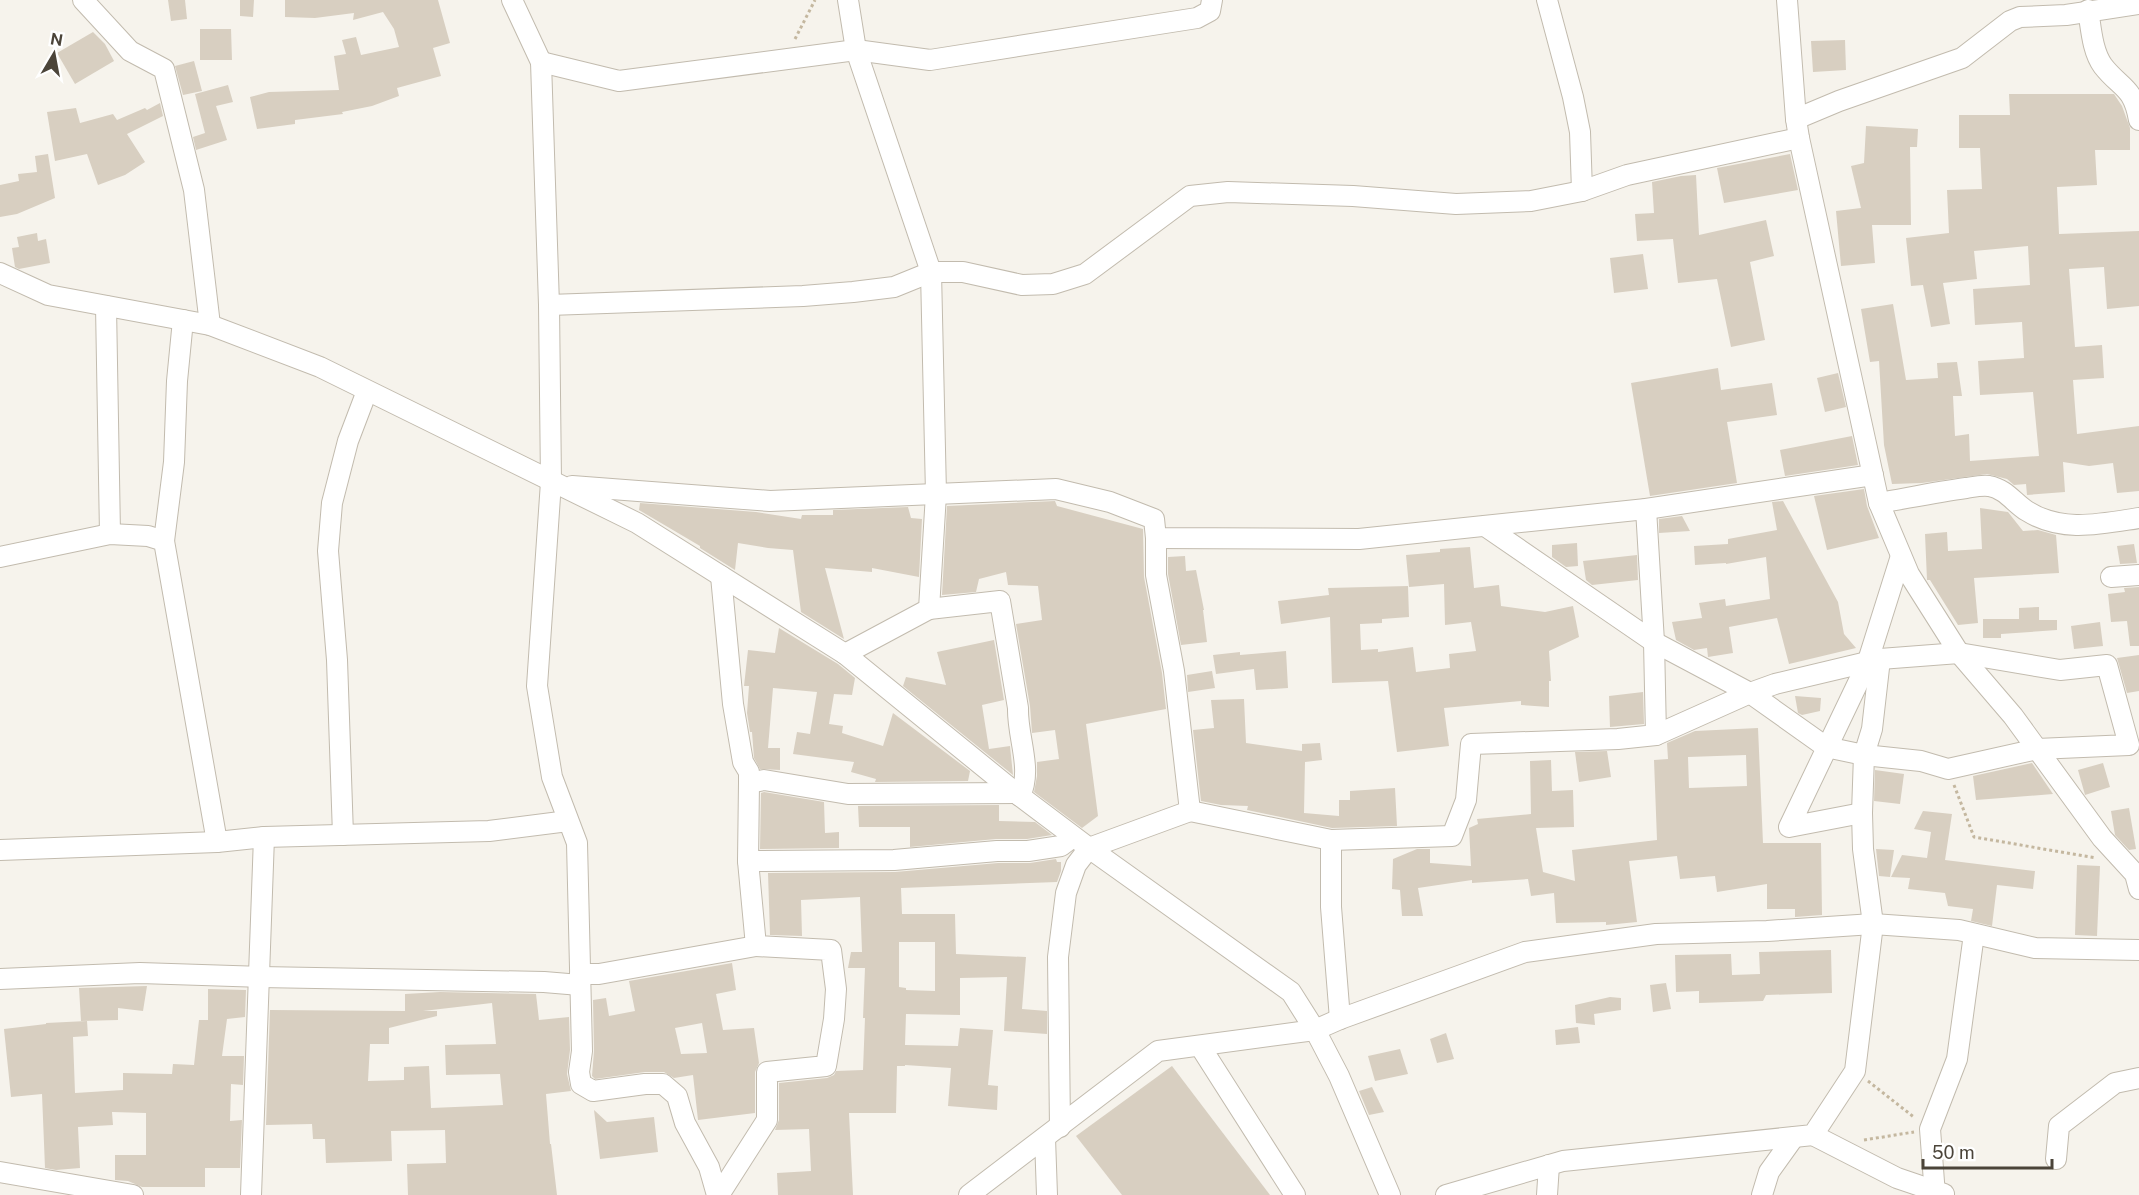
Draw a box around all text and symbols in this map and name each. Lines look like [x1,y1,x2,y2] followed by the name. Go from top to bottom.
[24,24,84,84] north arrow
[49,29,64,50] text: N
[1923,1132,2052,1170] scale bar
[1932,1142,1975,1163] text: 50 m

